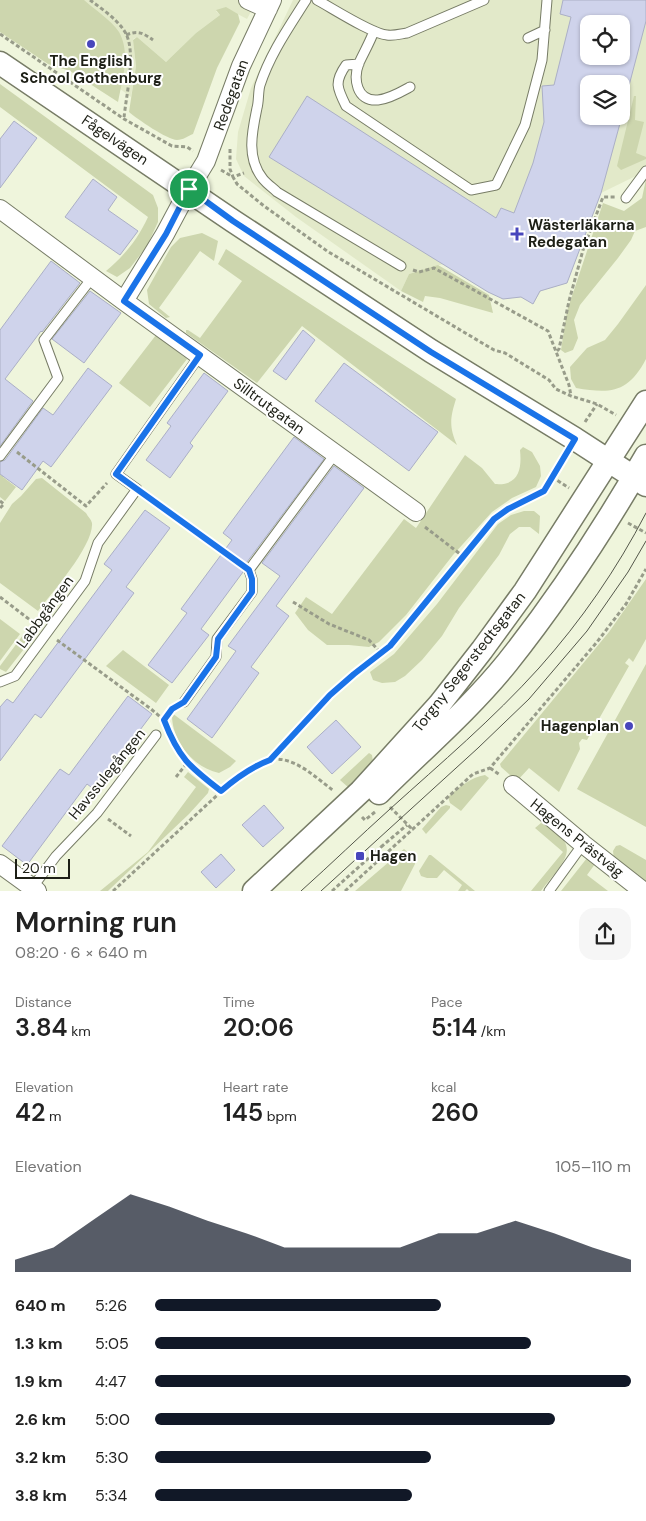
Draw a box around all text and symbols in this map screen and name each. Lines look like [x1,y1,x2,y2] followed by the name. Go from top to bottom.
[580,15,630,125] map controls
[580,15,630,65] button: locate
[85,38,97,50] marker: The English School Gothenburg
[20,51,162,88] place label: The English School Gothenburg
[209,57,253,133] street label: Redegatan
[580,75,630,125] button: layers
[78,110,152,170] street label: Fågelvägen
[168,168,210,210] pin
[175,175,203,203] icon: arrive
[528,215,635,252] place label: Wästerläkarna Redegatan
[510,227,524,241] marker: Wästerläkarna Redegatan
[229,373,309,439] street label: Silltrutgatan
[12,572,78,652] street label: Labbgången
[408,588,530,736] street label: Torgny Segerstedtsgatan
[541,716,619,736] place label: Hagenplan
[623,720,635,732] marker: Hagenplan
[64,724,150,824] street label: Havssulegången
[526,794,628,882] street label: Hagens Prästväg
[370,846,416,866] place label: Hagen
[354,850,366,862] marker: Hagen
[15,856,70,879] scale bar
[22,859,56,877] text: 20 m
[15,904,177,941] text: Morning run
[579,908,631,960] button: share
[15,942,147,963] text: 08:20 · 6 × 640 m
[15,993,72,1011] text: Distance
[223,993,255,1011] text: Time
[431,993,462,1011] text: Pace
[15,1011,67,1044] text: 3.84
[223,1011,294,1044] text: 20:06
[431,1011,477,1044] text: 5:14
[67,1022,91,1040] text: km
[477,1022,506,1040] text: /km
[15,1078,73,1096] text: Elevation
[223,1078,288,1096] text: Heart rate
[431,1078,456,1096] text: kcal
[15,1096,45,1129] text: 42
[223,1096,263,1129] text: 145
[431,1096,479,1129] text: 260
[45,1107,62,1125] text: m
[263,1107,297,1125] text: bpm
[15,1156,82,1177] text: Elevation
[555,1156,631,1177] text: 105–110 m
[15,1295,66,1316] text: 640 m
[95,1295,127,1316] text: 5:26
[15,1333,63,1354] text: 1.3 km
[95,1333,129,1354] text: 5:05
[15,1371,63,1392] text: 1.9 km
[95,1371,126,1392] text: 4:47
[15,1409,66,1430] text: 2.6 km
[95,1409,130,1430] text: 5:00
[15,1447,66,1468] text: 3.2 km
[95,1447,128,1468] text: 5:30
[15,1485,67,1506] text: 3.8 km
[95,1485,127,1506] text: 5:34

